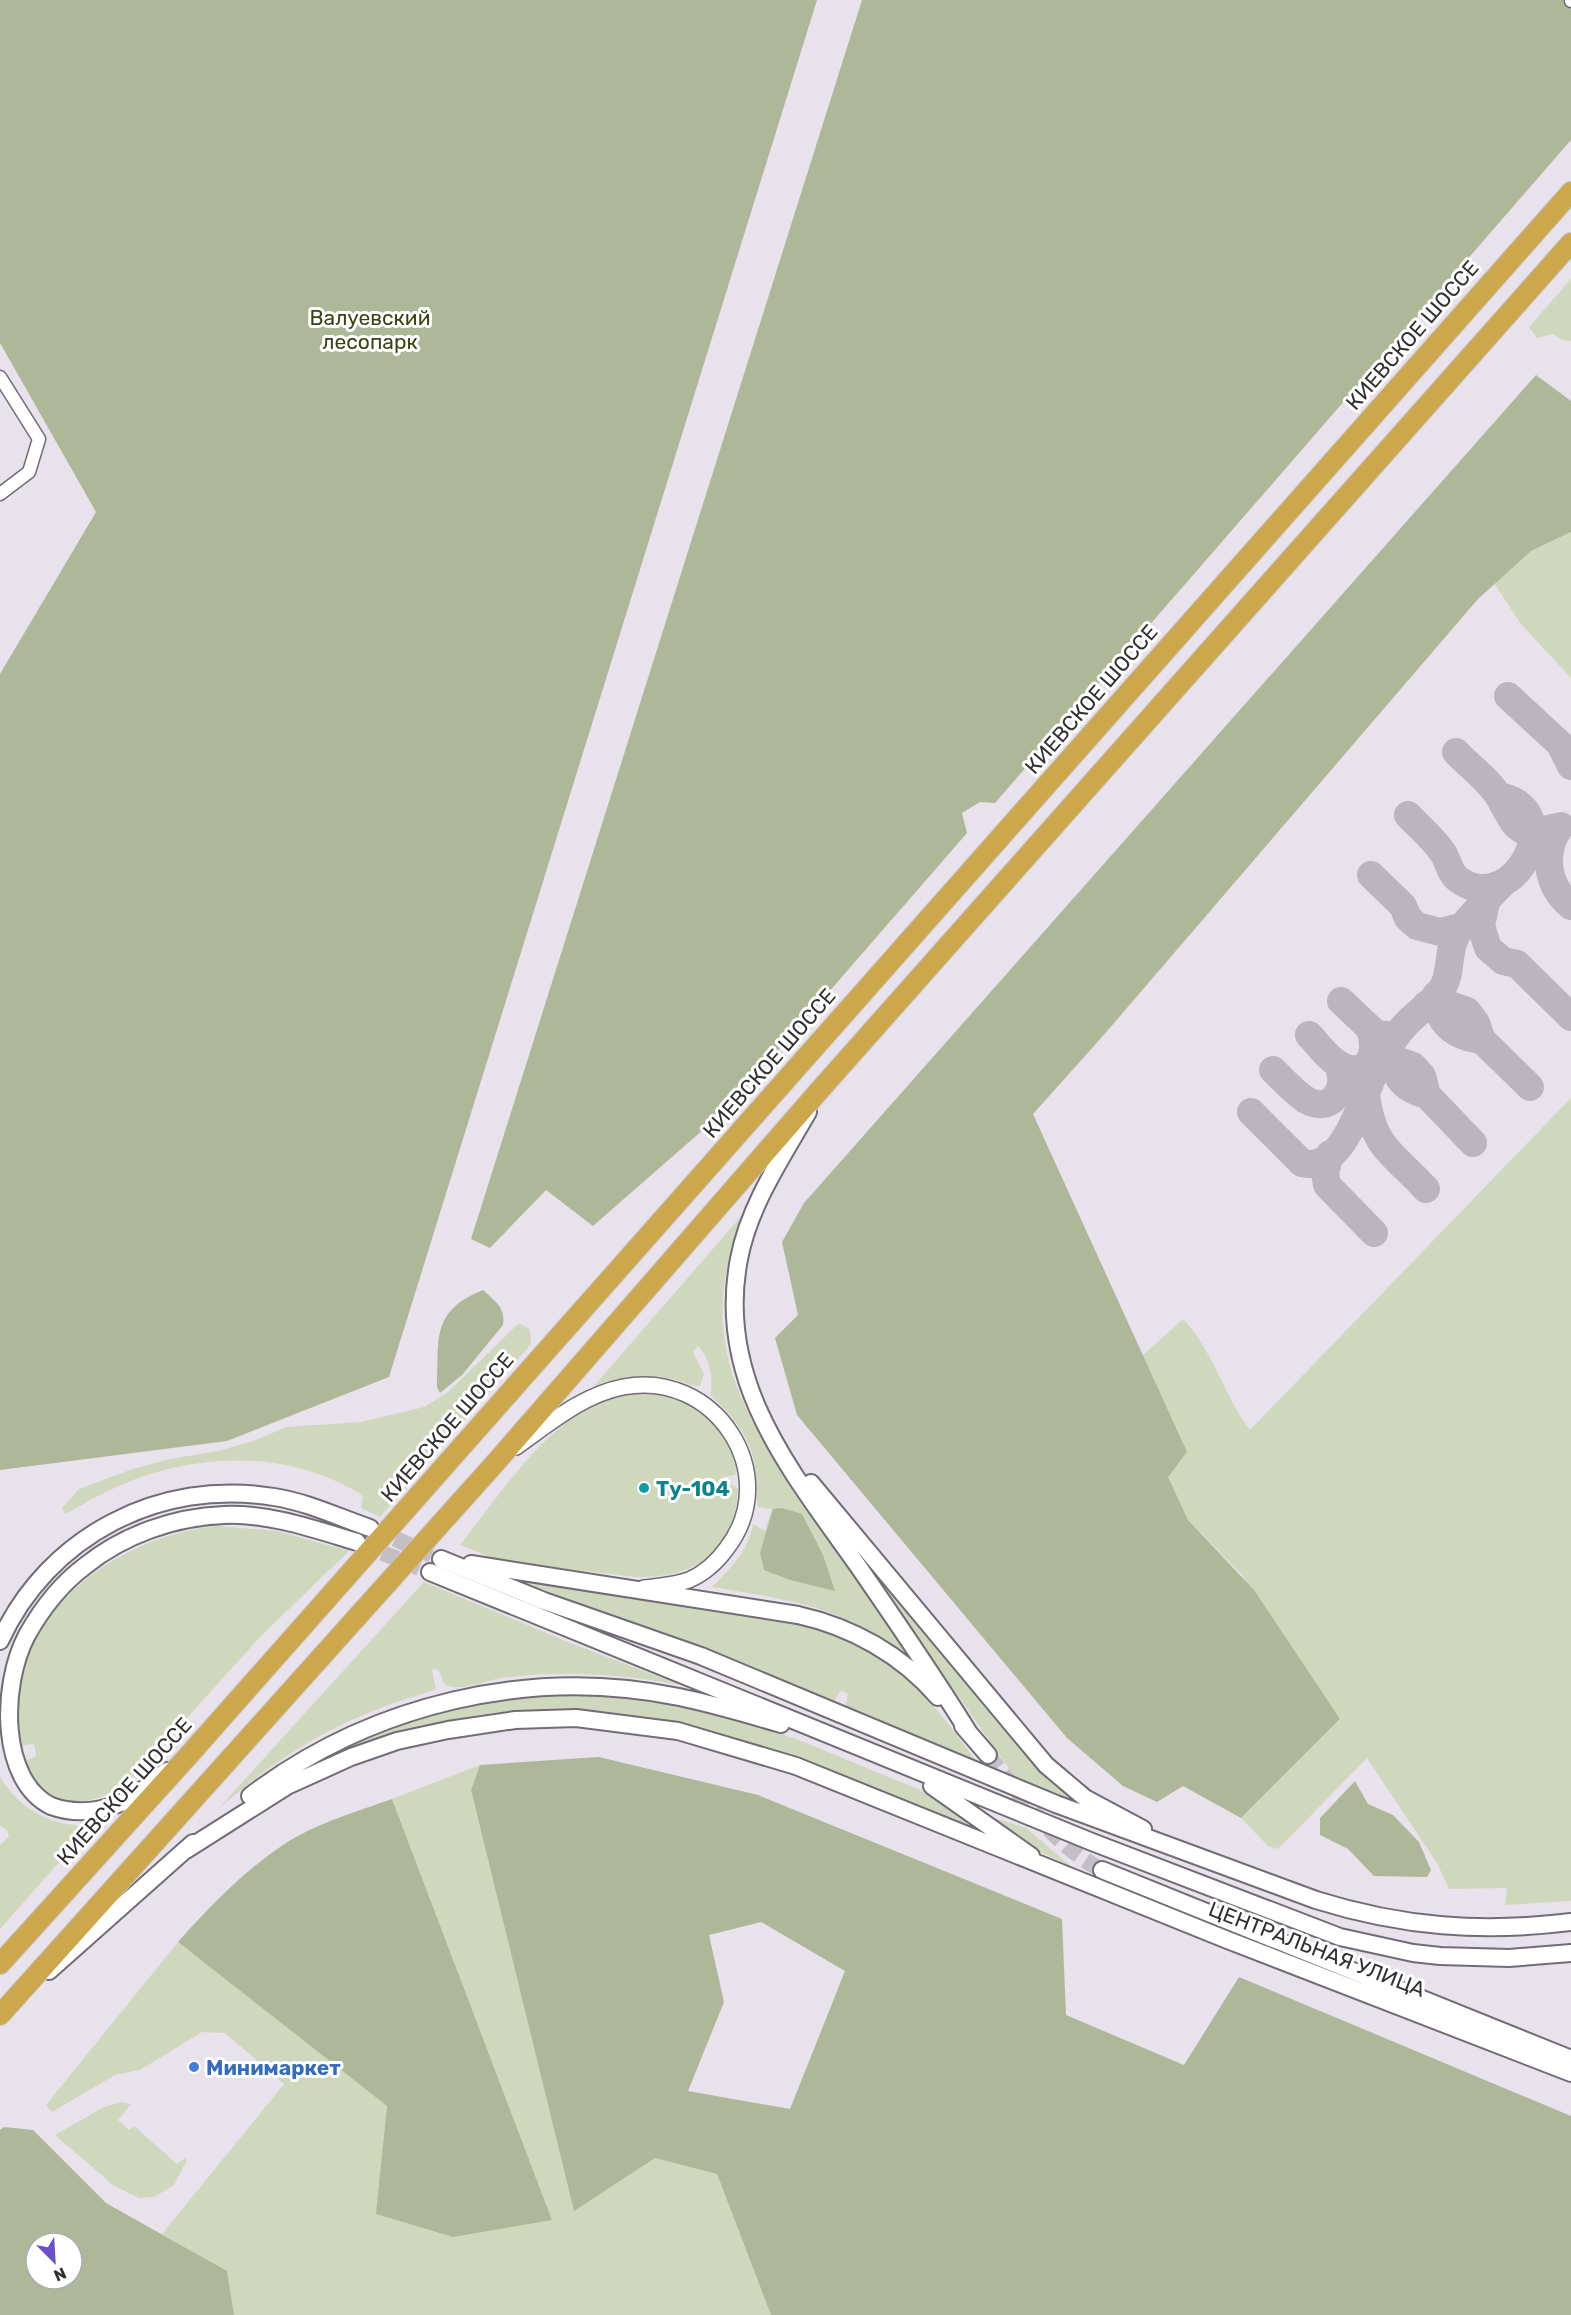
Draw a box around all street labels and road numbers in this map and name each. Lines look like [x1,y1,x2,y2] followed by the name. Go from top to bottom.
[1340,255,1484,415] street label: КИЕВСКОЕ ШОССЕ
[1019,619,1163,779] street label: КИЕВСКОЕ ШОССЕ
[697,983,841,1143] street label: КИЕВСКОЕ ШОССЕ
[375,1347,519,1507] street label: КИЕВСКОЕ ШОССЕ
[51,1712,197,1870] street label: КИЕВСКОЕ ШОССЕ
[1205,1896,1429,2002] street label: ЦЕНТРАЛЬНАЯ УЛИЦА

